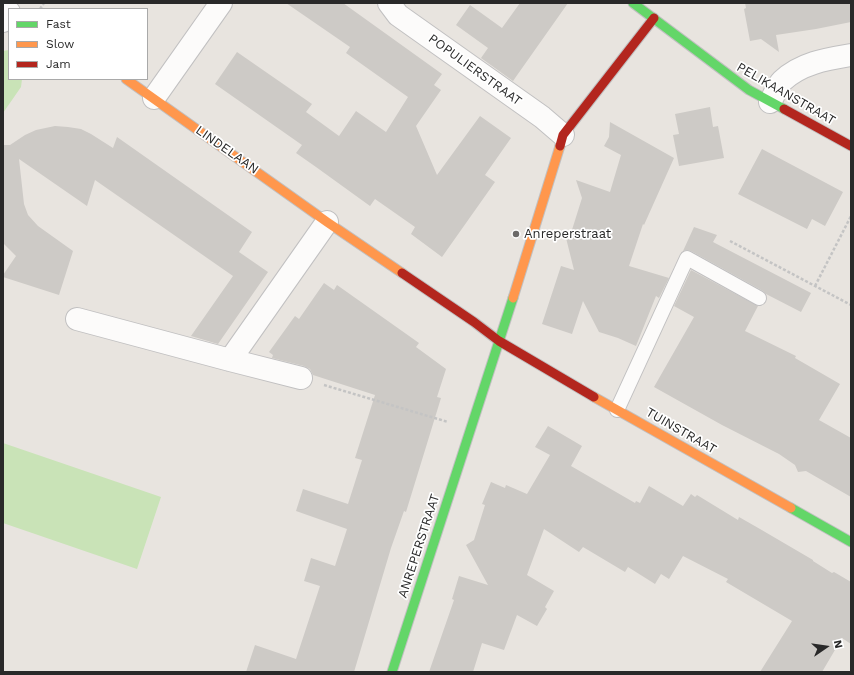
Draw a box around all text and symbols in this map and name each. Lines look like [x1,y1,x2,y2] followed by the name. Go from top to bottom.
[8,8,148,80] legend
[46,17,71,31] text: Fast
[425,31,525,109] street label: POPULIERSTRAAT
[46,37,74,51] text: Slow
[46,57,71,71] text: Jam
[734,59,838,129] street label: PELIKAANSTRAAT
[193,123,261,177] street label: LINDELAAN
[524,226,611,242] place label: Anreperstraat
[511,229,521,239] marker: Anreperstraat
[643,405,719,457] street label: TUINSTRAAT
[395,492,443,600] street label: ANREPERSTRAAT
[806,627,846,667] north arrow
[831,639,845,650] text: N

